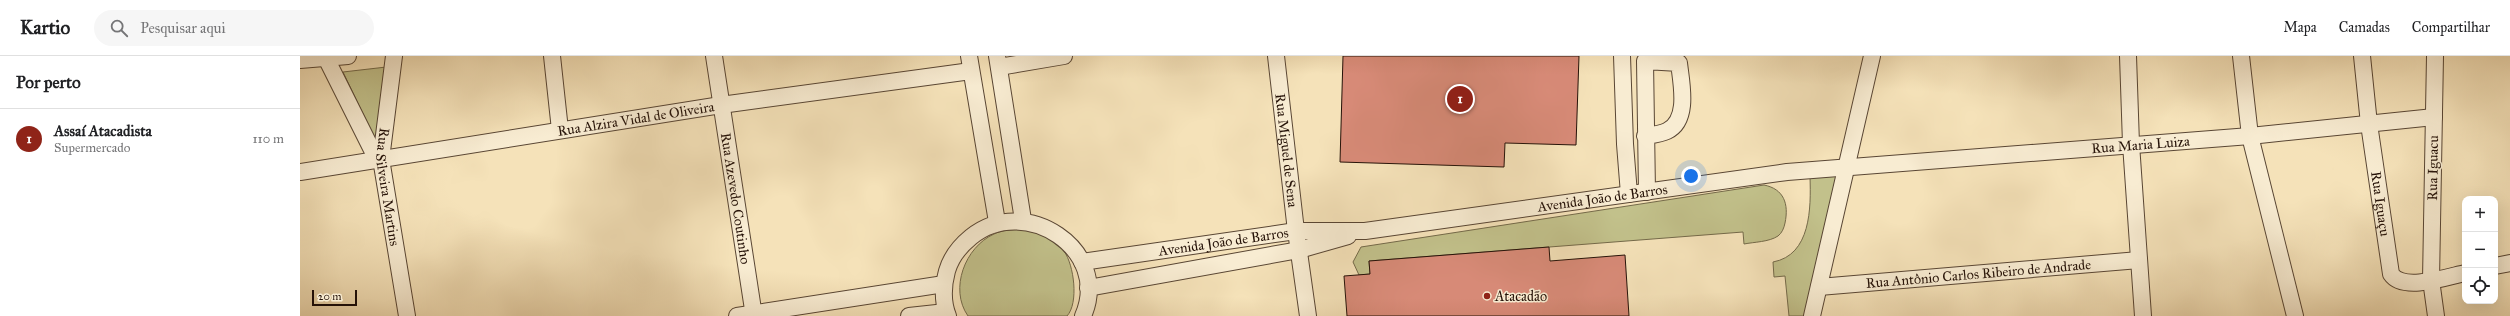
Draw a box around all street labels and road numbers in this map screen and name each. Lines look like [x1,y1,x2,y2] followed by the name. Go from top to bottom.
[1272,93,1302,208] street label: Rua Miguel de Sena
[556,98,716,139] street label: Rua Alzira Vidal de Oliveira
[372,127,404,247] street label: Rua Silveira Martins
[717,131,754,265] street label: Rua Azevedo Coutinho
[2091,132,2190,157] street label: Rua Maria Luiza
[2424,135,2442,201] street label: Rua Iguacu
[2368,170,2394,238] street label: Rua Iguaçu
[1535,180,1669,215] street label: Avenida João de Barros
[1156,224,1290,259] street label: Avenida João de Barros
[1865,256,2092,292] street label: Rua Antônio Carlos Ribeiro de Andrade

